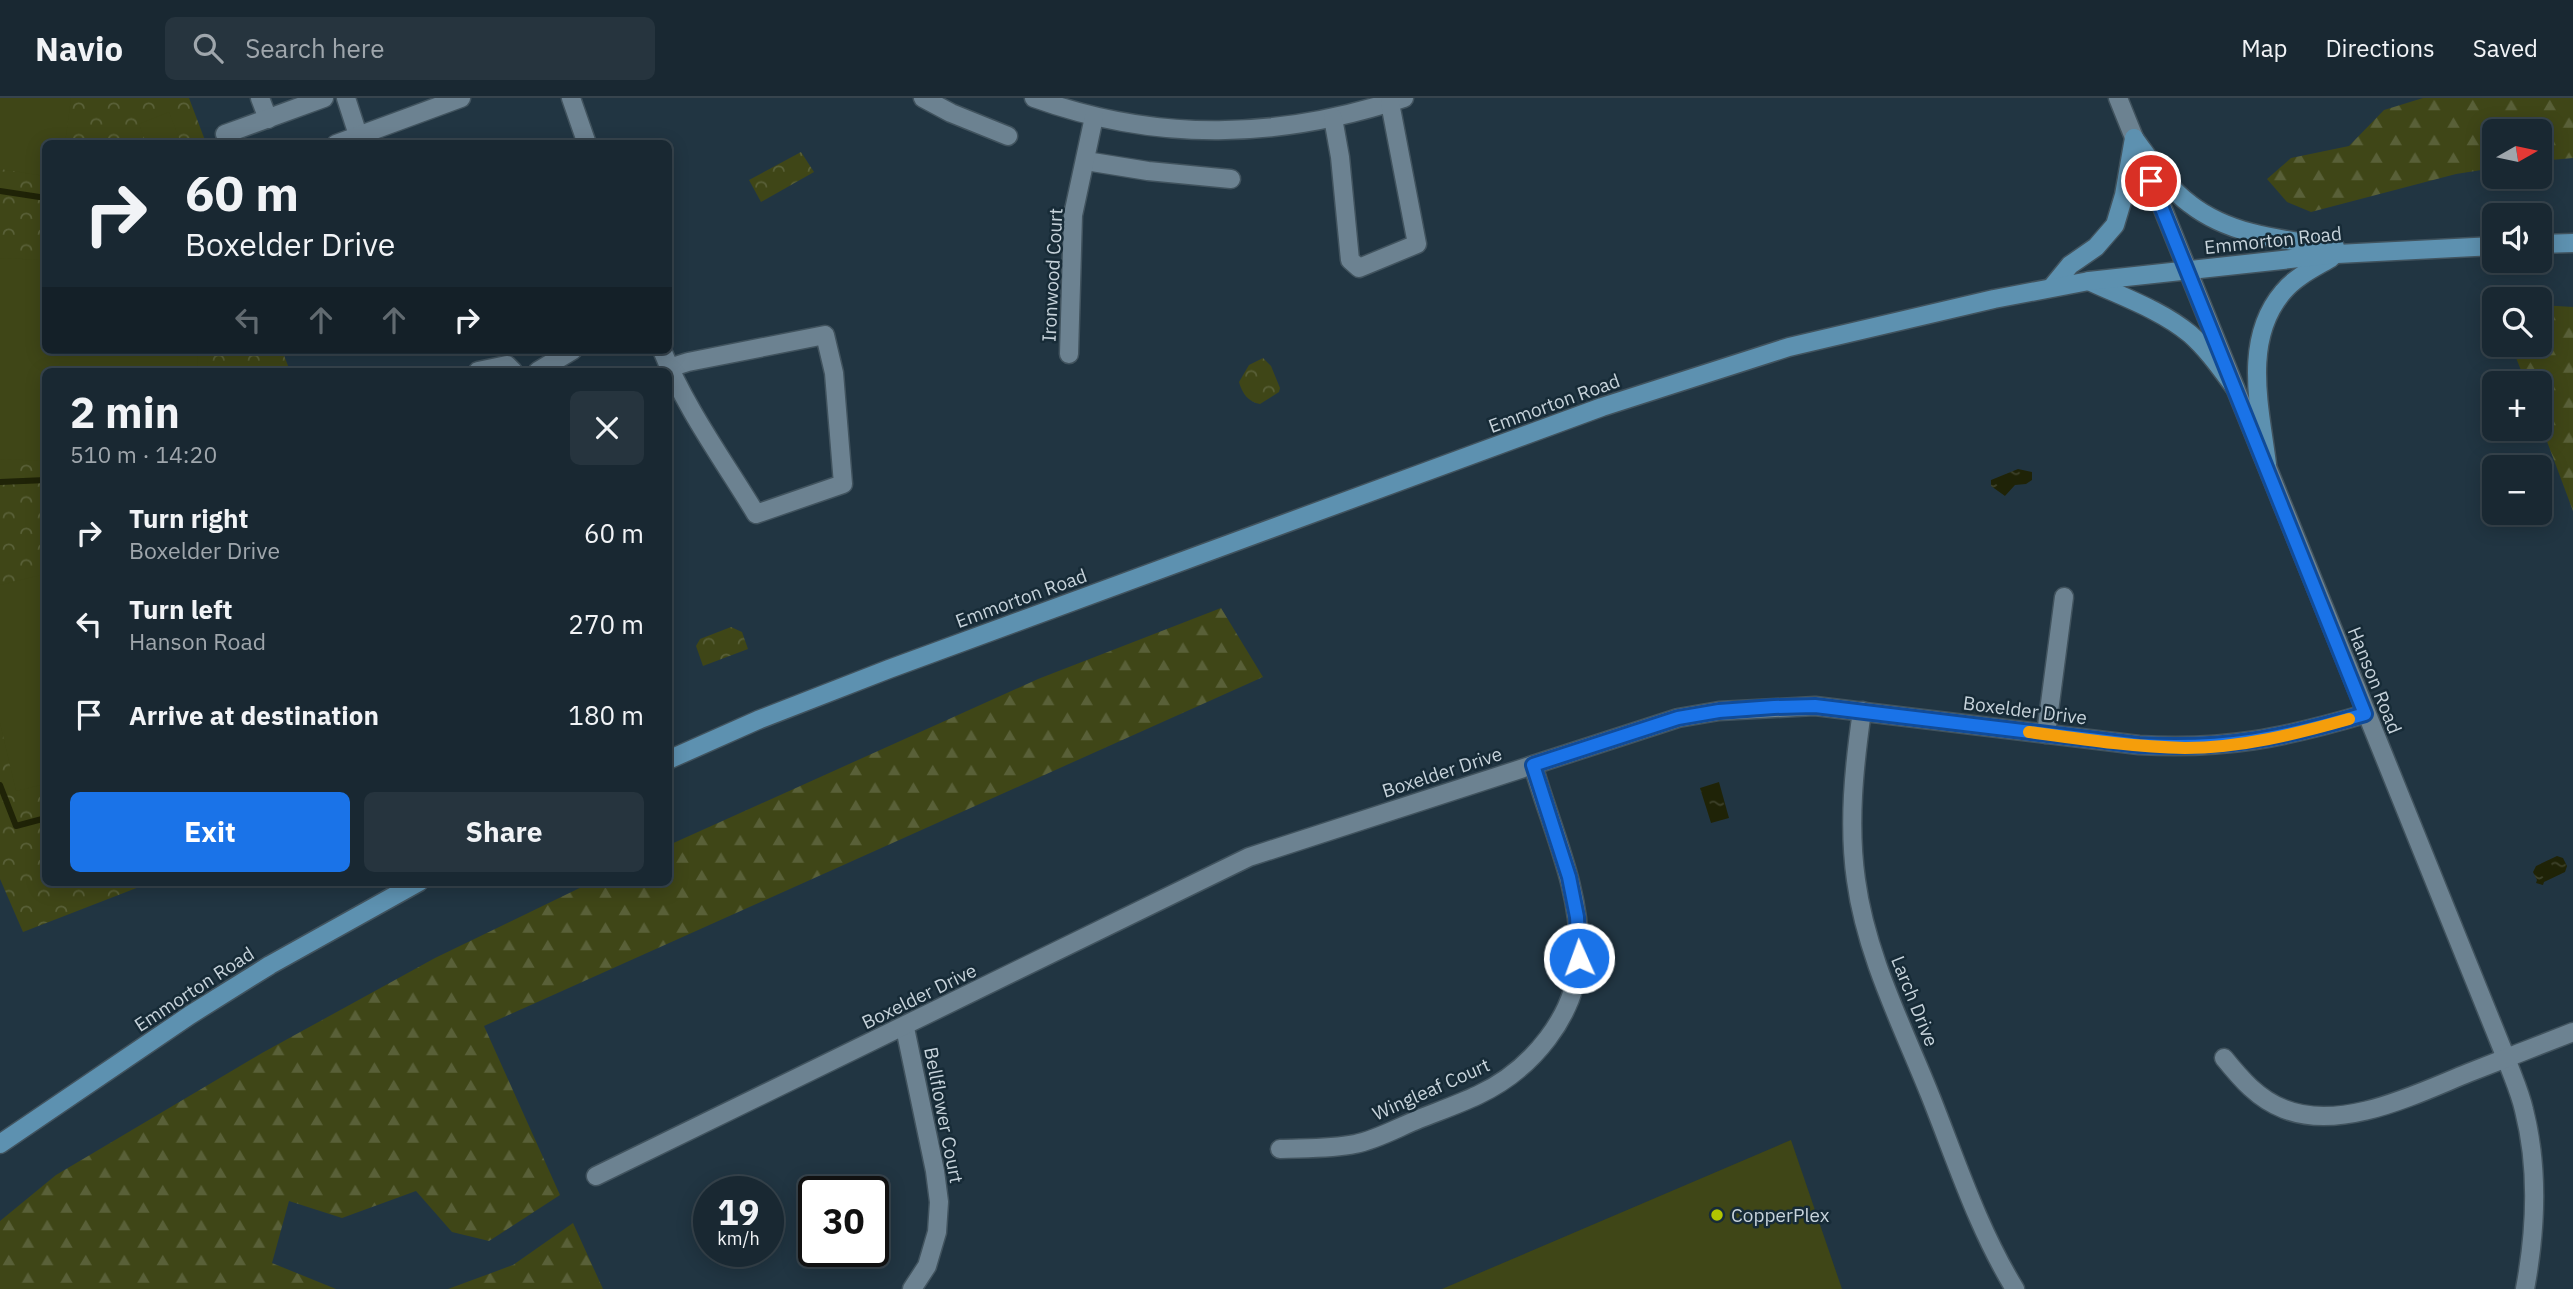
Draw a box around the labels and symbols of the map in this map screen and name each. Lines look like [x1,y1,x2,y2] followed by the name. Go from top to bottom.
[2482,119,2552,189] north arrow
[2121,151,2181,211] pin
[1037,207,1067,343] street label: Ironwood Court
[2203,221,2343,259] street label: Emmorton Road
[1485,368,1623,438] street label: Emmorton Road
[952,563,1090,633] street label: Emmorton Road
[2343,623,2407,737] street label: Hanson Road
[1962,690,2088,730] street label: Boxelder Drive
[1379,741,1505,803] street label: Boxelder Drive
[1542,921,1616,995] position arrow
[130,941,258,1037] street label: Emmorton Road
[1886,952,1944,1050] street label: Larch Drive
[858,958,980,1034] street label: Boxelder Drive
[919,1045,969,1185] street label: Bellflower Court
[1369,1052,1493,1126] street label: Wingleaf Court
[798,1176,889,1267] speed limit sign: 30
[1731,1203,1830,1227] place label: CopperPlex
[1709,1207,1725,1223] marker: CopperPlex

